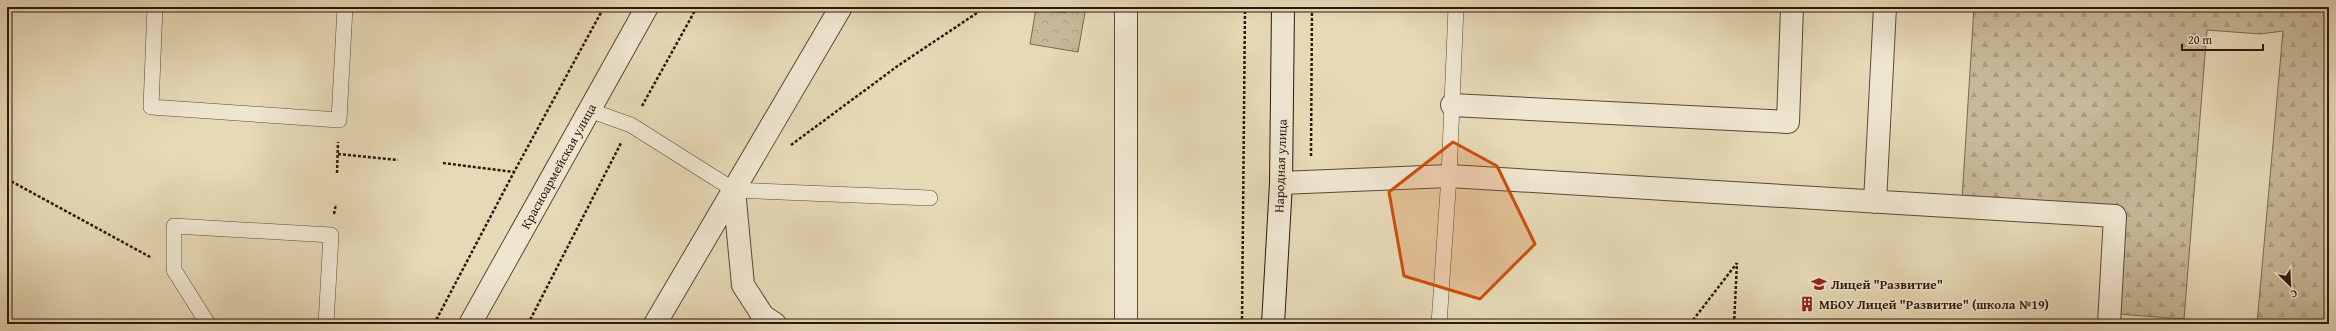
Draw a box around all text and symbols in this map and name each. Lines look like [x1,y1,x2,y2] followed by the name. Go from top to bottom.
[2182,26,2263,52] scale bar
[2188,31,2212,48] text: 20 m
[516,99,601,232] street label: Красноармейская улица
[1269,118,1292,213] street label: Народная улица
[2270,265,2310,305] north arrow
[1810,275,1828,293] school or university icon: Лицей "Развитие"
[1831,275,1943,294] place label: Лицей "Развитие"
[2288,286,2300,303] text: С
[1798,295,1816,313] building icon: МБОУ Лицей "Развитие" (школа №19)
[1819,295,2049,314] place label: МБОУ Лицей "Развитие" (школа №19)

